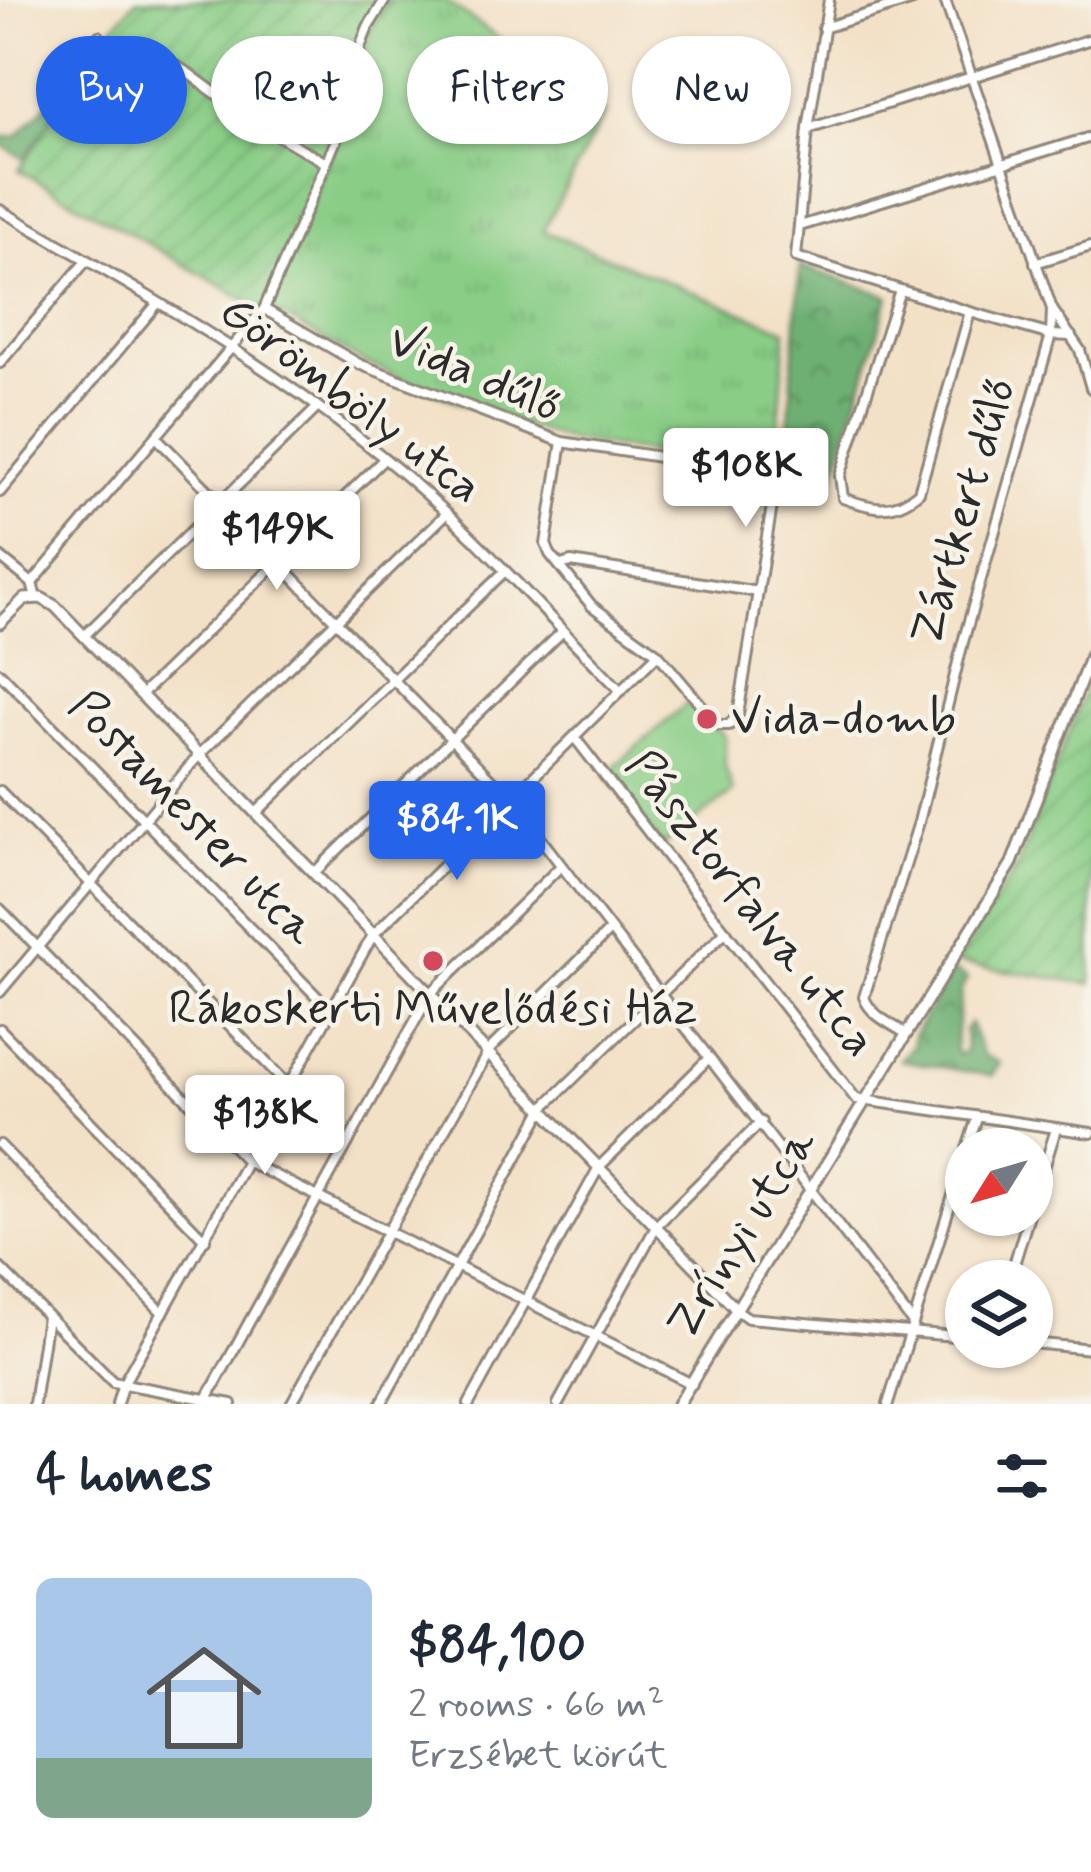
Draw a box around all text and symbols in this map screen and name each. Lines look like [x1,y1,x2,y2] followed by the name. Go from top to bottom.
[36,36,187,144] chip: Buy
[211,36,383,144] chip: Rent
[407,36,608,144] chip: Filters
[632,36,791,144] chip: New
[206,280,494,520] street label: Görömböly utca
[378,310,570,438] street label: Vida dűlő
[896,371,1032,653] street label: Zártkert dűlő
[662,428,830,530] pin: $108K
[690,441,802,492] text: $108K
[193,491,361,593] pin: $149K
[221,504,333,555] text: $149K
[54,677,330,960] street label: Postamester utca
[731,688,956,751] place label: Vida-domb
[694,706,720,732] marker: Vida-domb
[610,737,890,1071] street label: Pásztorfalva utca
[359,781,555,883] pin: $84.1K
[396,794,518,845] text: $84.1K
[420,948,446,974] marker: Rákoskerti Művelődési Ház
[169,978,697,1041] place label: Rákoskerti Művelődési Ház
[181,1075,349,1177] pin: $138K
[212,1088,318,1139] text: $138K
[652,1116,832,1351] street label: Zrínyi utca
[945,1128,1053,1236] north arrow
[945,1128,1053,1368] map controls
[945,1260,1053,1368] button: layers
[36,1443,213,1509] text: 4 homes
[989,1443,1055,1509] icon: filters
[408,1614,586,1680] text: $84,100
[132,1626,276,1770] icon: home
[408,1680,664,1731] text: 2 rooms · 66 m²
[408,1731,668,1782] text: Erzsébet körút

